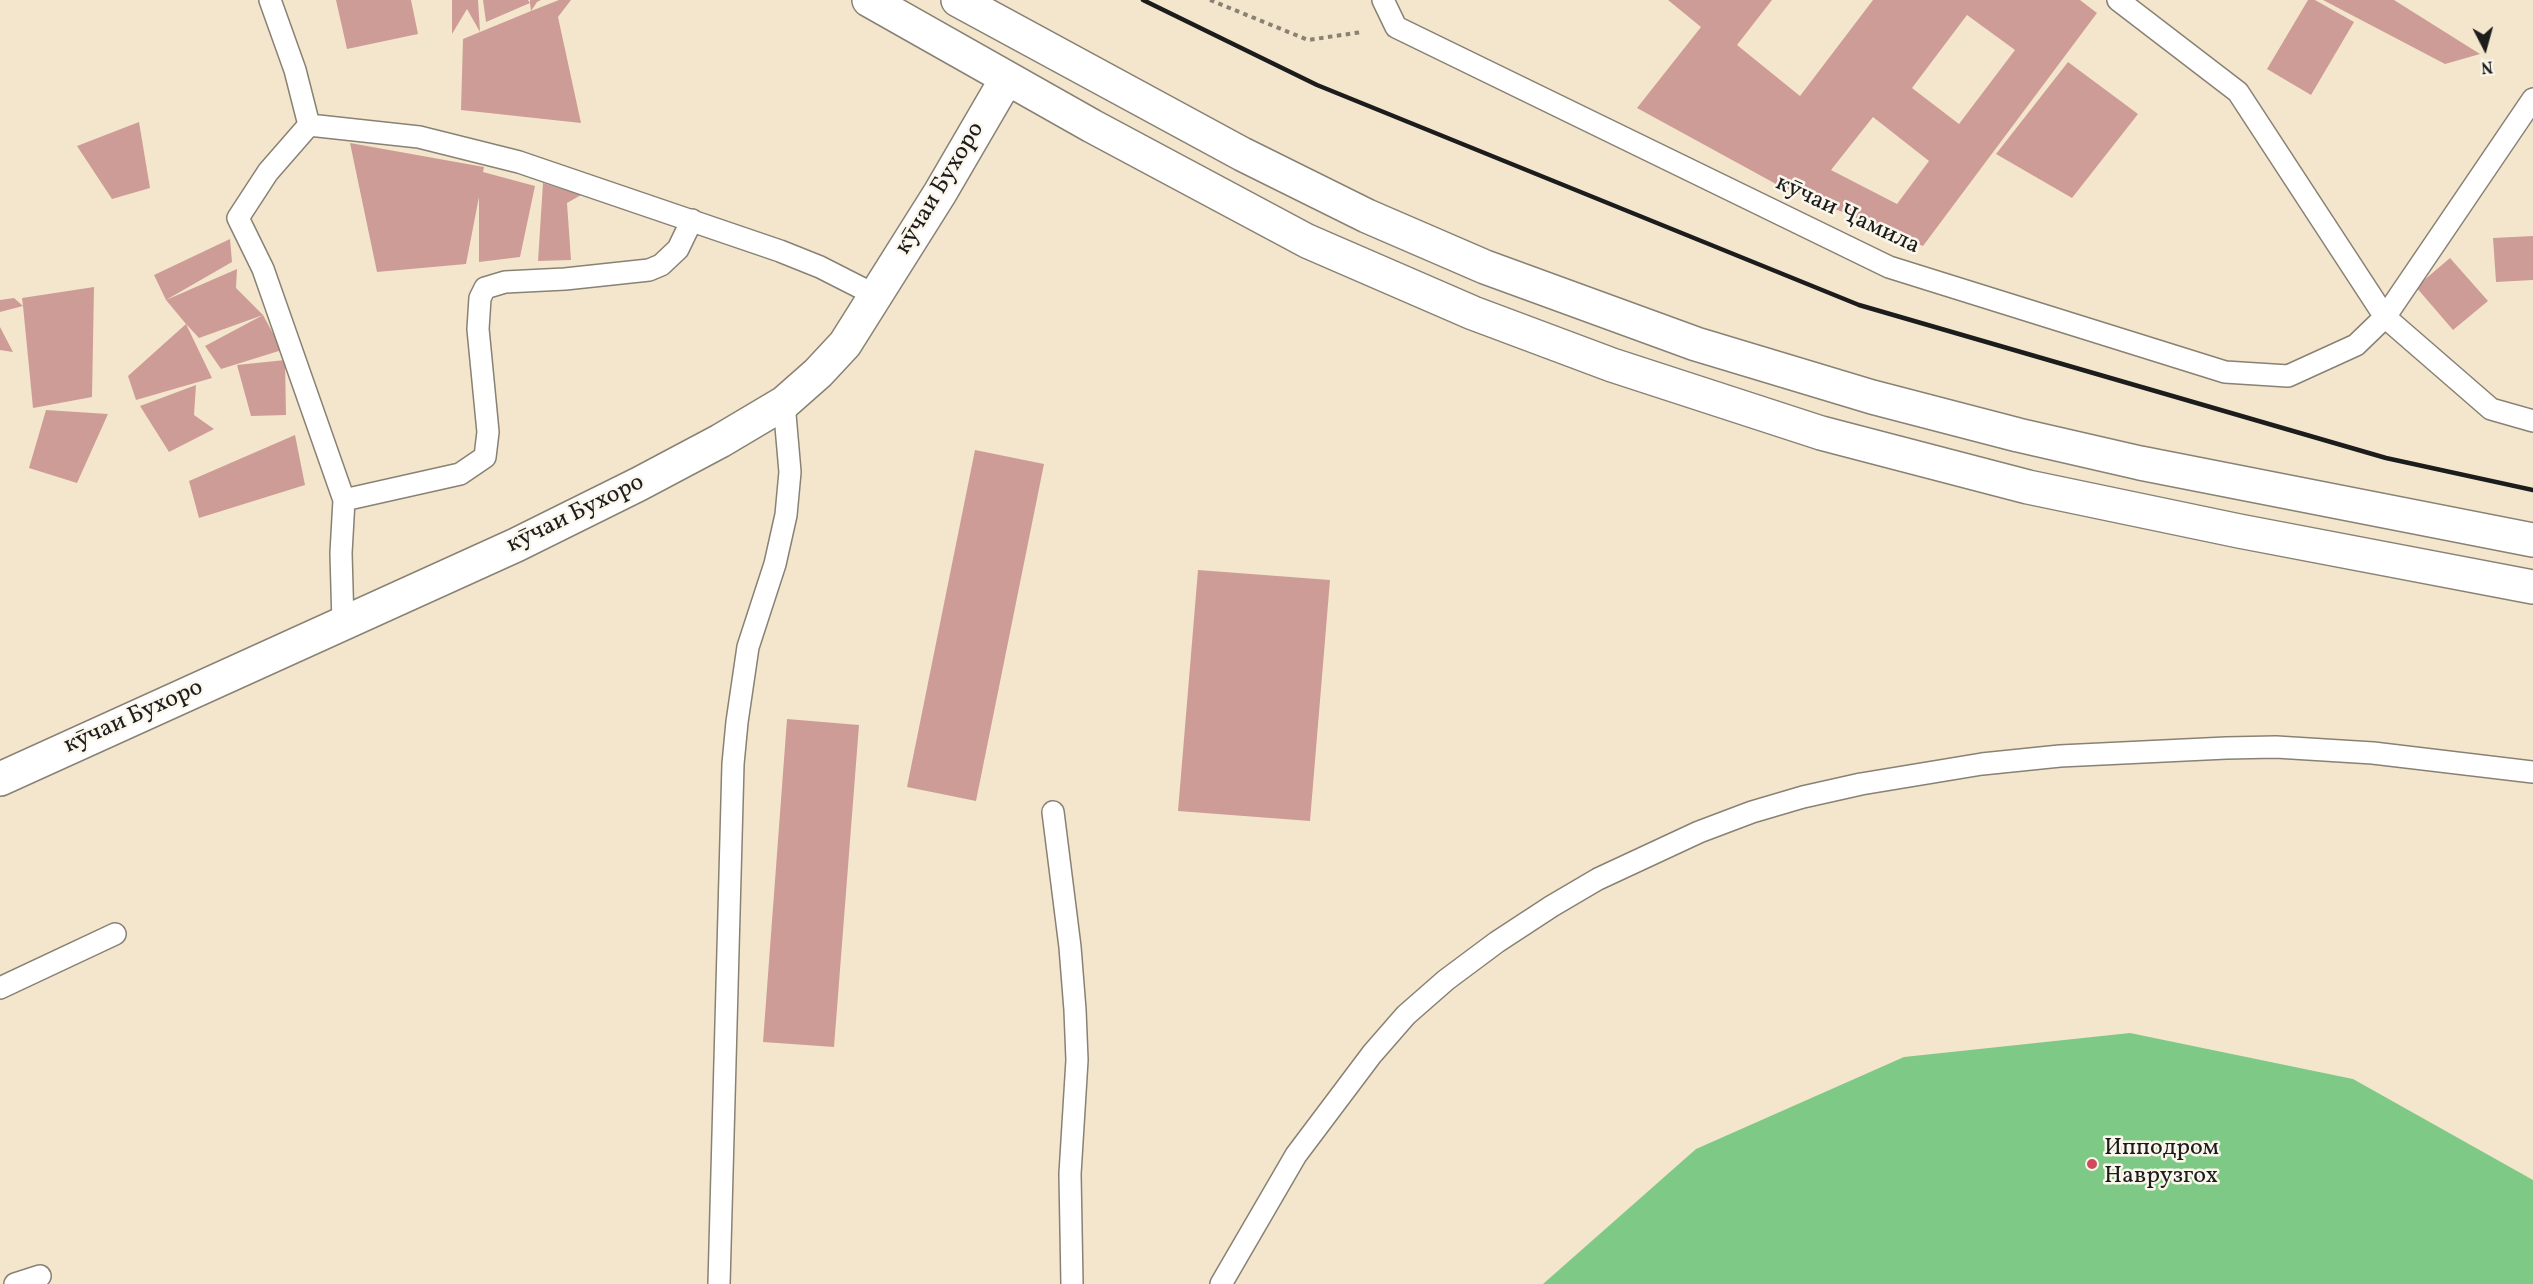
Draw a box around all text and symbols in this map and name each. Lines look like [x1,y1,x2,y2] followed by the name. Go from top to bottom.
[2455,18,2515,78] north arrow
[2480,54,2494,77] text: N
[890,118,992,260] street label: кӯчаи Бухоро
[1770,170,1924,262] street label: кӯчаи Ҷамила
[503,469,649,561] street label: кӯчаи Бухоро
[60,674,208,762] street label: кӯчаи Бухоро
[2104,1136,2219,1192] place label: Ипподром Наврузгох
[2085,1157,2099,1171] marker: Ипподром Наврузгох

